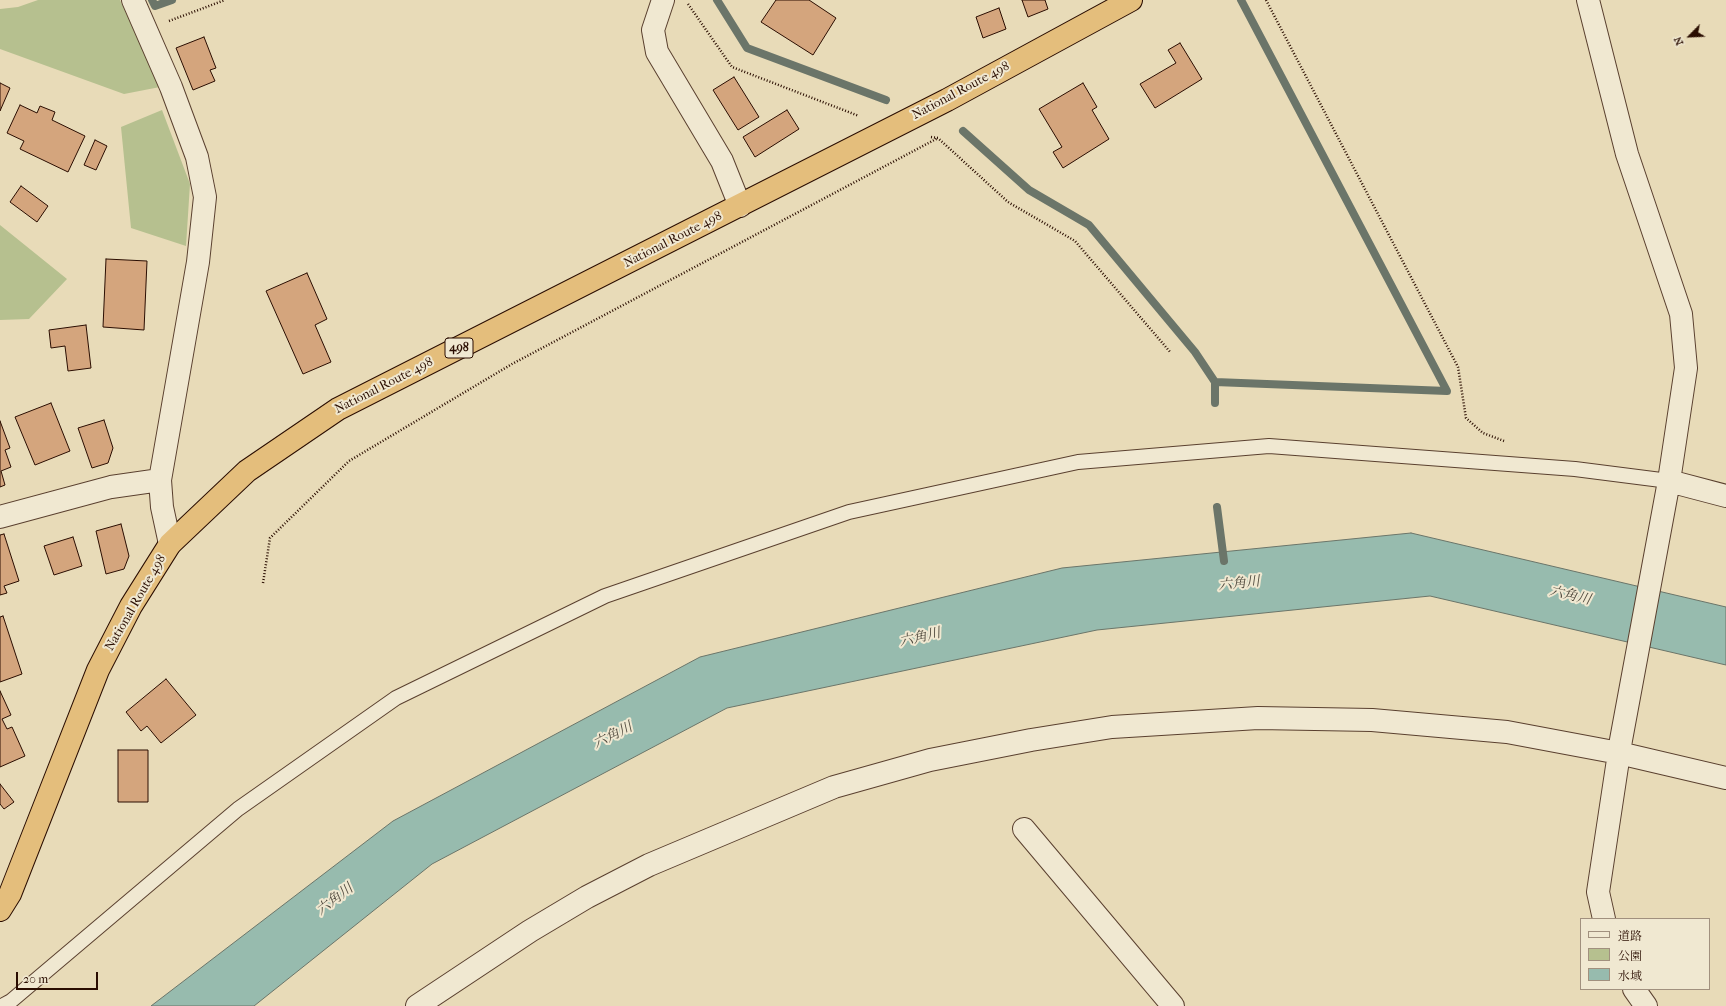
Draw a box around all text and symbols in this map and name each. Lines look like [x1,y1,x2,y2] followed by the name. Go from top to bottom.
[1670,16,1710,56] north arrow
[1671,35,1686,48] text: N
[910,59,1012,123] street label: National Route 498
[621,208,725,272] street label: National Route 498
[445,338,473,358] road number: 498
[332,354,436,418] street label: National Route 498
[102,552,170,654] street label: National Route 498
[1217,573,1261,595] water label: 六角川
[1548,583,1592,609] water label: 六角川
[898,625,942,651] water label: 六角川
[590,719,636,753] water label: 六角川
[313,880,357,920] water label: 六角川
[1580,918,1710,990] legend
[1618,929,1642,943] text: 道路
[1618,949,1642,963] text: 公園
[18,964,100,990] scale bar
[1618,969,1642,983] text: 水域
[23,972,48,986] text: 20 m

